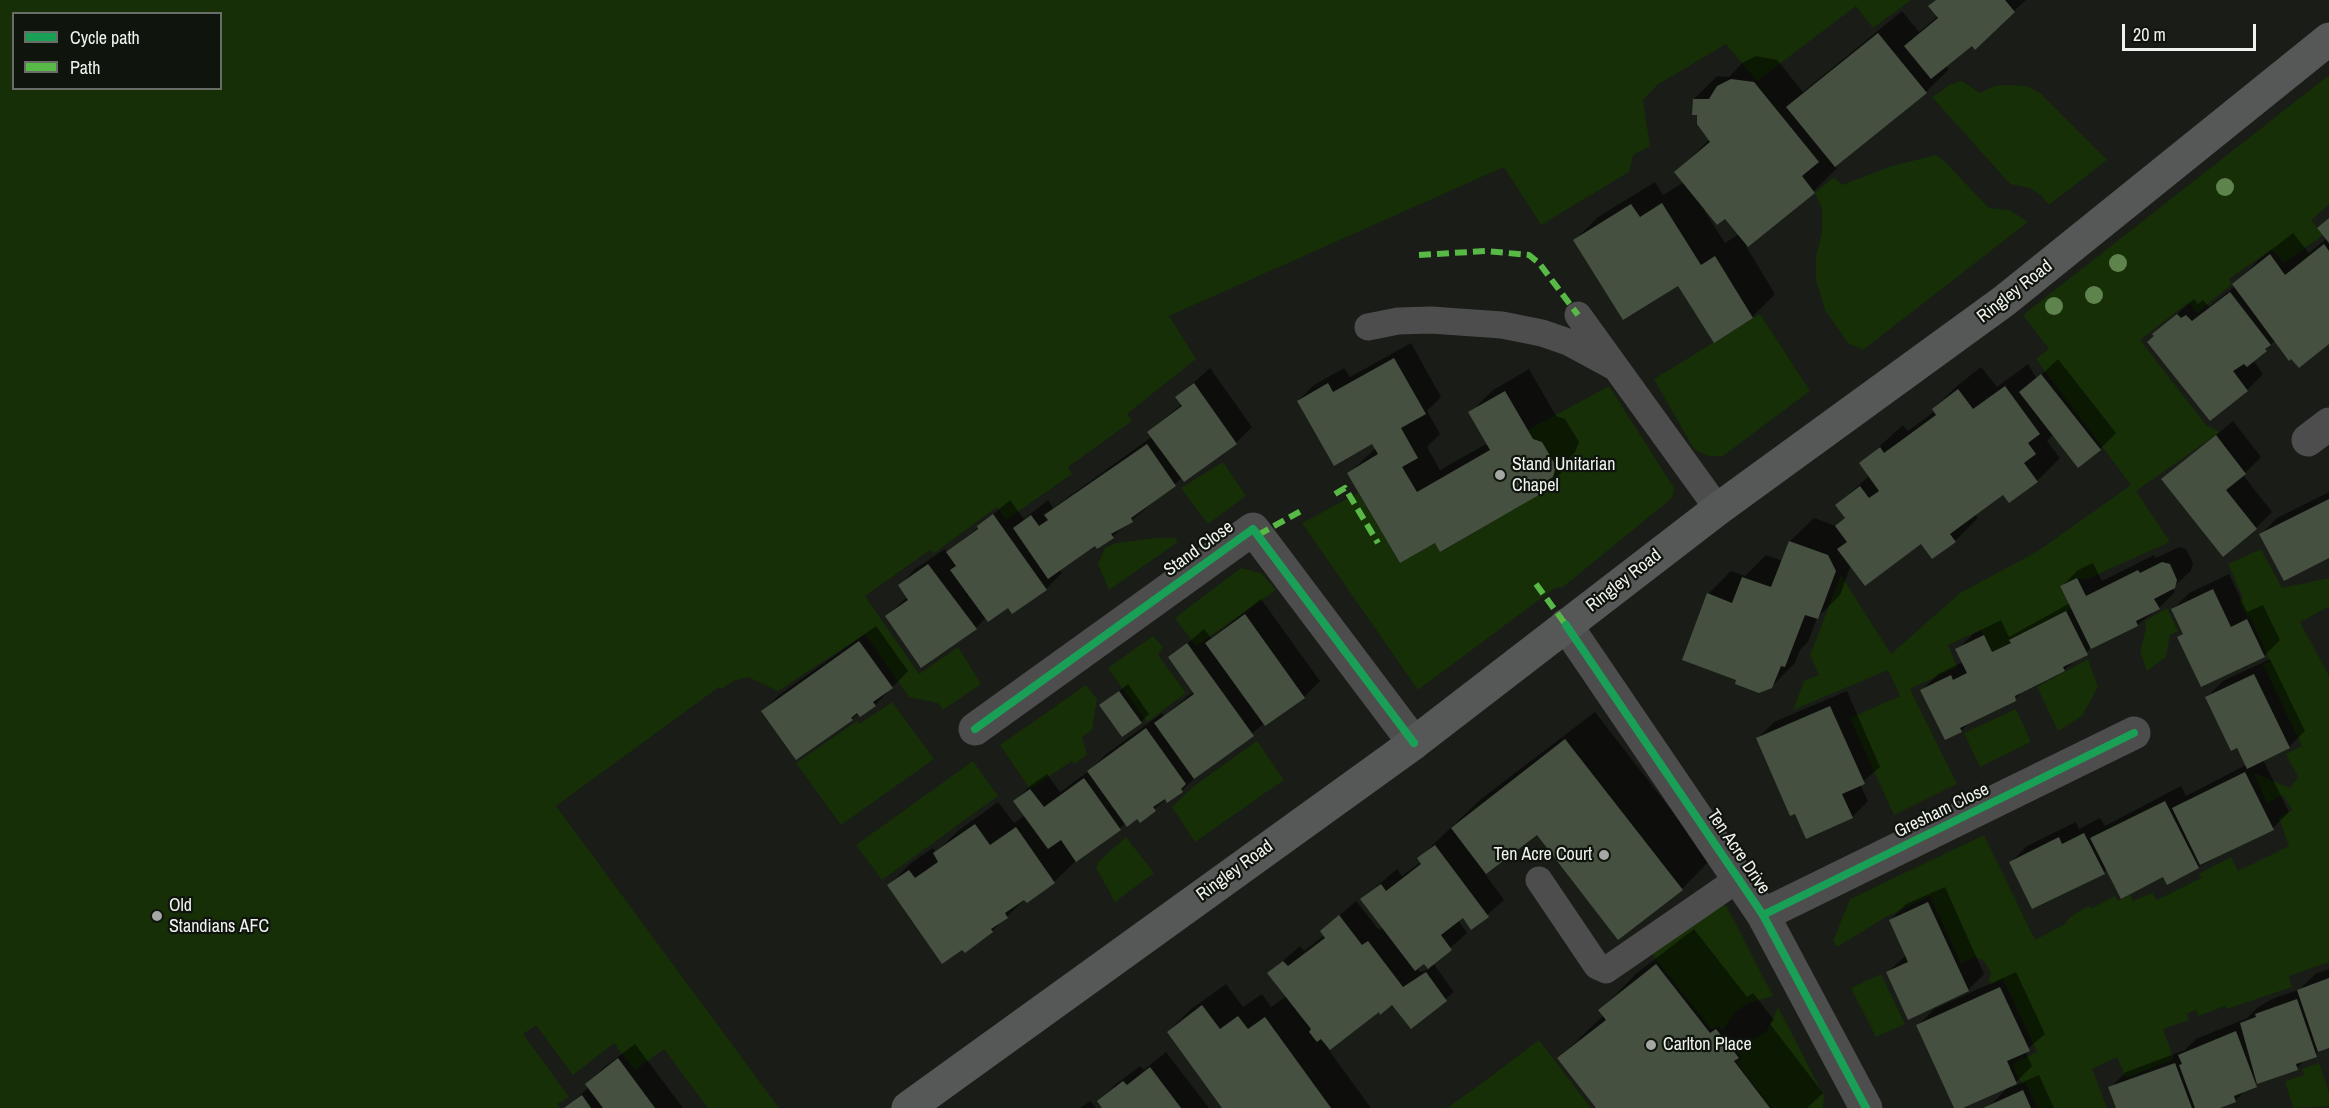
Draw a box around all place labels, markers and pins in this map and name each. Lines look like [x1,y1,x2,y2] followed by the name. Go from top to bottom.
[1512,454,1615,496] place label: Stand Unitarian Chapel
[1493,468,1507,482] marker: Stand Unitarian Chapel
[1494,844,1592,866] place label: Ten Acre Court
[1597,848,1611,862] marker: Ten Acre Court
[169,895,269,938] place label: Old Standians AFC
[150,909,164,923] marker: Old Standians AFC
[1663,1034,1752,1056] place label: Carlton Place
[1644,1038,1658,1052] marker: Carlton Place

